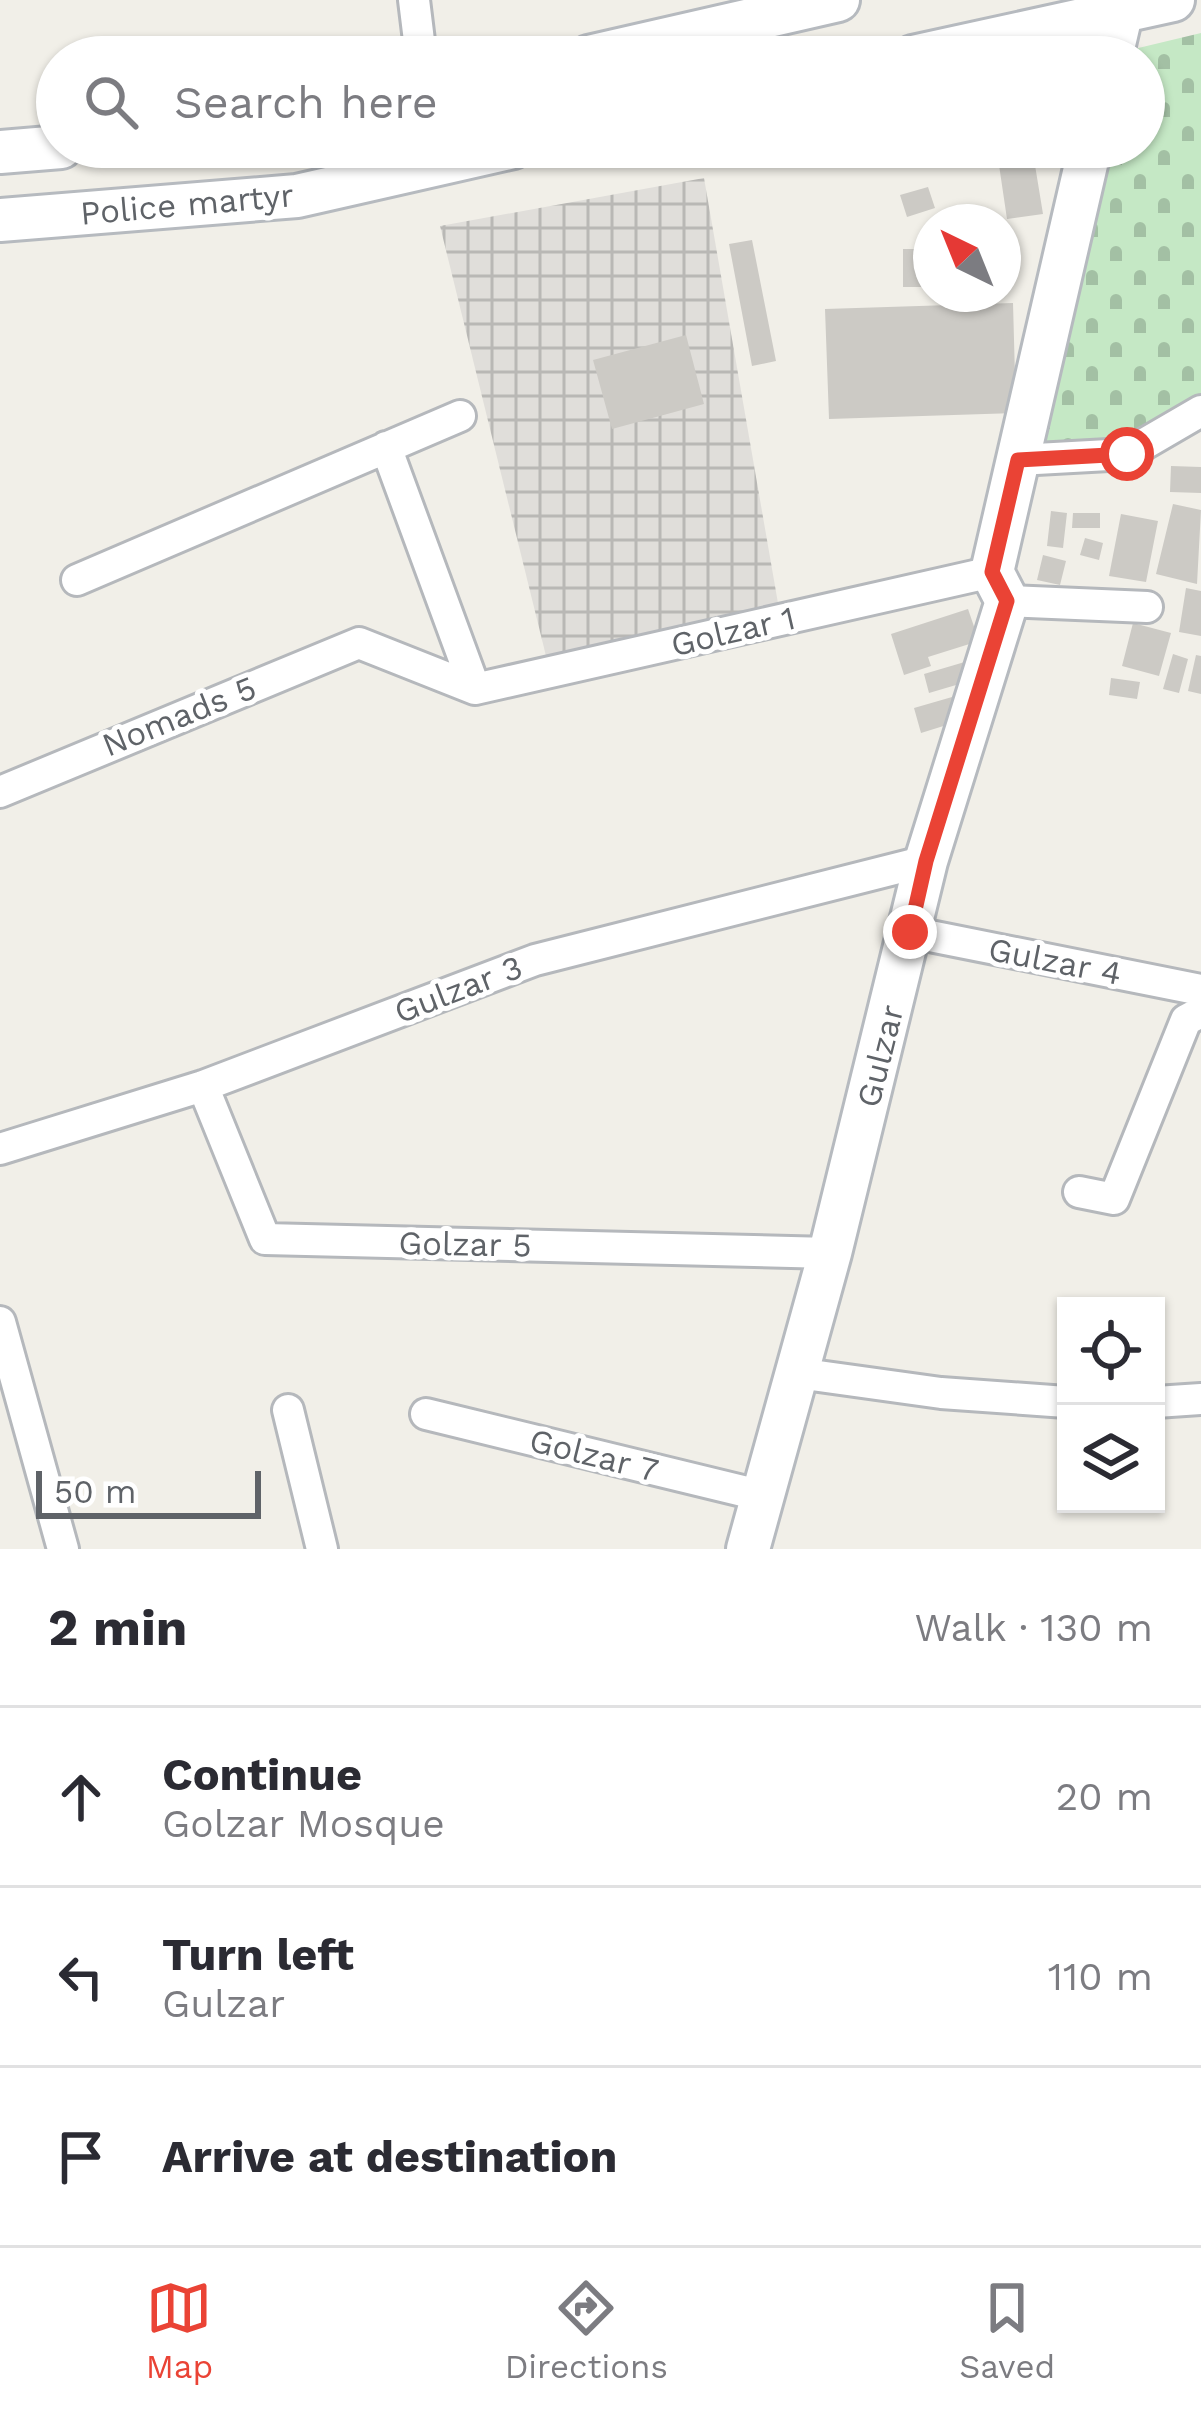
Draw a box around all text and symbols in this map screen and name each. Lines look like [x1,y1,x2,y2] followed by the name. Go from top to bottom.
[36,36,1165,168] search box
[78,69,144,135] icon: search
[174,76,438,129] text: Search here
[79,175,295,233] street label: Police martyr
[913,204,1021,312] north arrow
[1100,427,1154,481] route start
[667,598,799,664] street label: Golzar 1
[96,667,262,765] street label: Nomads 5
[883,905,937,959] route end
[985,929,1125,993] street label: Gulzar 4
[389,947,527,1031] street label: Gulzar 3
[848,1001,912,1111] street label: Gulzar
[398,1223,532,1265] street label: Golzar 5
[1057,1297,1165,1513] map controls
[1057,1297,1165,1405] button: locate
[1057,1405,1165,1513] button: layers
[526,1420,662,1490] street label: Golzar 7
[36,1465,261,1518] scale bar
[54,1472,136,1511] text: 50 m
[48,1598,187,1657] text: 2 min
[915,1605,1153,1650] text: Walk · 130 m
[162,1748,362,1801] text: Continue
[48,1764,114,1830] icon: ahead
[1056,1774,1153,1819] text: 20 m
[162,1801,445,1846] text: Golzar Mosque
[162,1928,354,1981] text: Turn left
[48,1944,114,2010] icon: left
[1048,1954,1153,1999] text: 110 m
[162,1981,285,2026] text: Gulzar
[48,2124,114,2190] icon: arrive
[162,2130,617,2183] text: Arrive at destination
[146,2275,213,2386] tab: Map
[505,2275,668,2386] tab: Directions
[959,2275,1055,2386] tab: Saved

